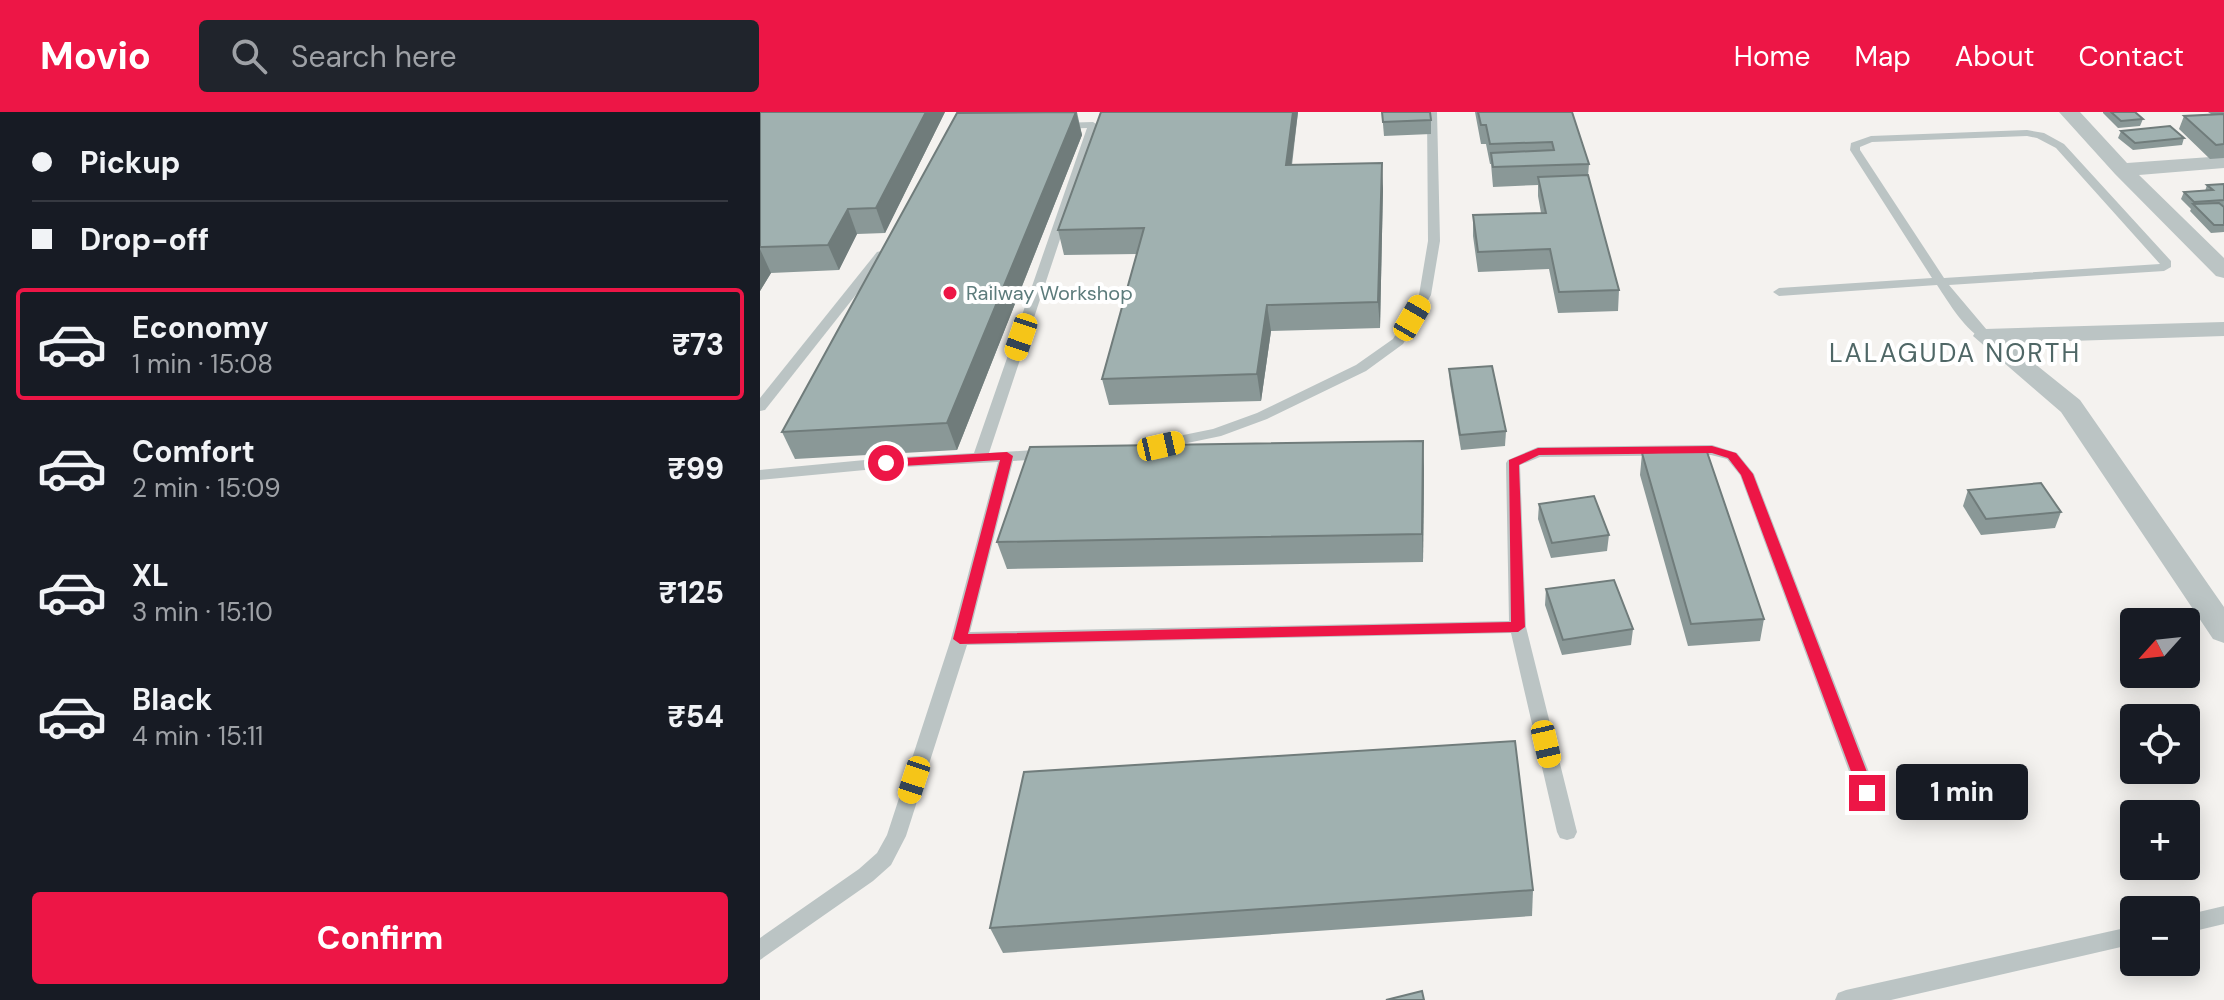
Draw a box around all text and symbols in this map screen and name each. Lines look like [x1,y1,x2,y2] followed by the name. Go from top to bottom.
[199,20,759,92] search box
[40,31,151,81] text: Movio
[227,34,271,78] icon: search
[291,37,457,76] text: Search here
[1734,38,1810,75] text: Home
[1854,38,1911,75] text: Map
[1955,38,2034,75] text: About
[2078,38,2184,75] text: Contact
[80,143,180,182] text: Pickup
[80,220,209,259] text: Drop-off
[966,280,1133,306] place label: Railway Workshop
[941,284,959,302] marker: Railway Workshop
[1390,291,1434,345] car
[36,308,108,380] icon: car
[132,308,269,347] text: Economy
[1002,310,1040,364] car
[672,325,724,364] text: ₹73
[1829,336,2081,370] district label: LALAGUDA NORTH
[132,347,273,381] text: 1 min · 15:08
[1135,429,1187,463] car
[36,432,108,504] icon: car
[132,432,255,471] text: Comfort
[868,445,904,481] route start
[668,449,724,488] text: ₹99
[132,471,281,505] text: 2 min · 15:09
[36,556,108,628] icon: car
[132,556,169,595] text: XL
[659,573,724,612] text: ₹125
[132,595,273,629] text: 3 min · 15:10
[2120,608,2200,688] north arrow
[2120,608,2200,976] map controls
[36,680,108,752] icon: car
[132,680,212,719] text: Black
[667,697,724,736] text: ₹54
[2120,704,2200,784] button: locate
[1529,718,1563,770] car
[132,719,263,753] text: 4 min · 15:11
[895,753,933,807] car
[1895,765,2027,821] callout: 1 min
[1849,775,1885,811] route end
[1930,775,1994,809] text: 1 min
[2120,800,2200,880] button: +
[32,892,728,984] button: Confirm
[2120,896,2200,976] button: −

